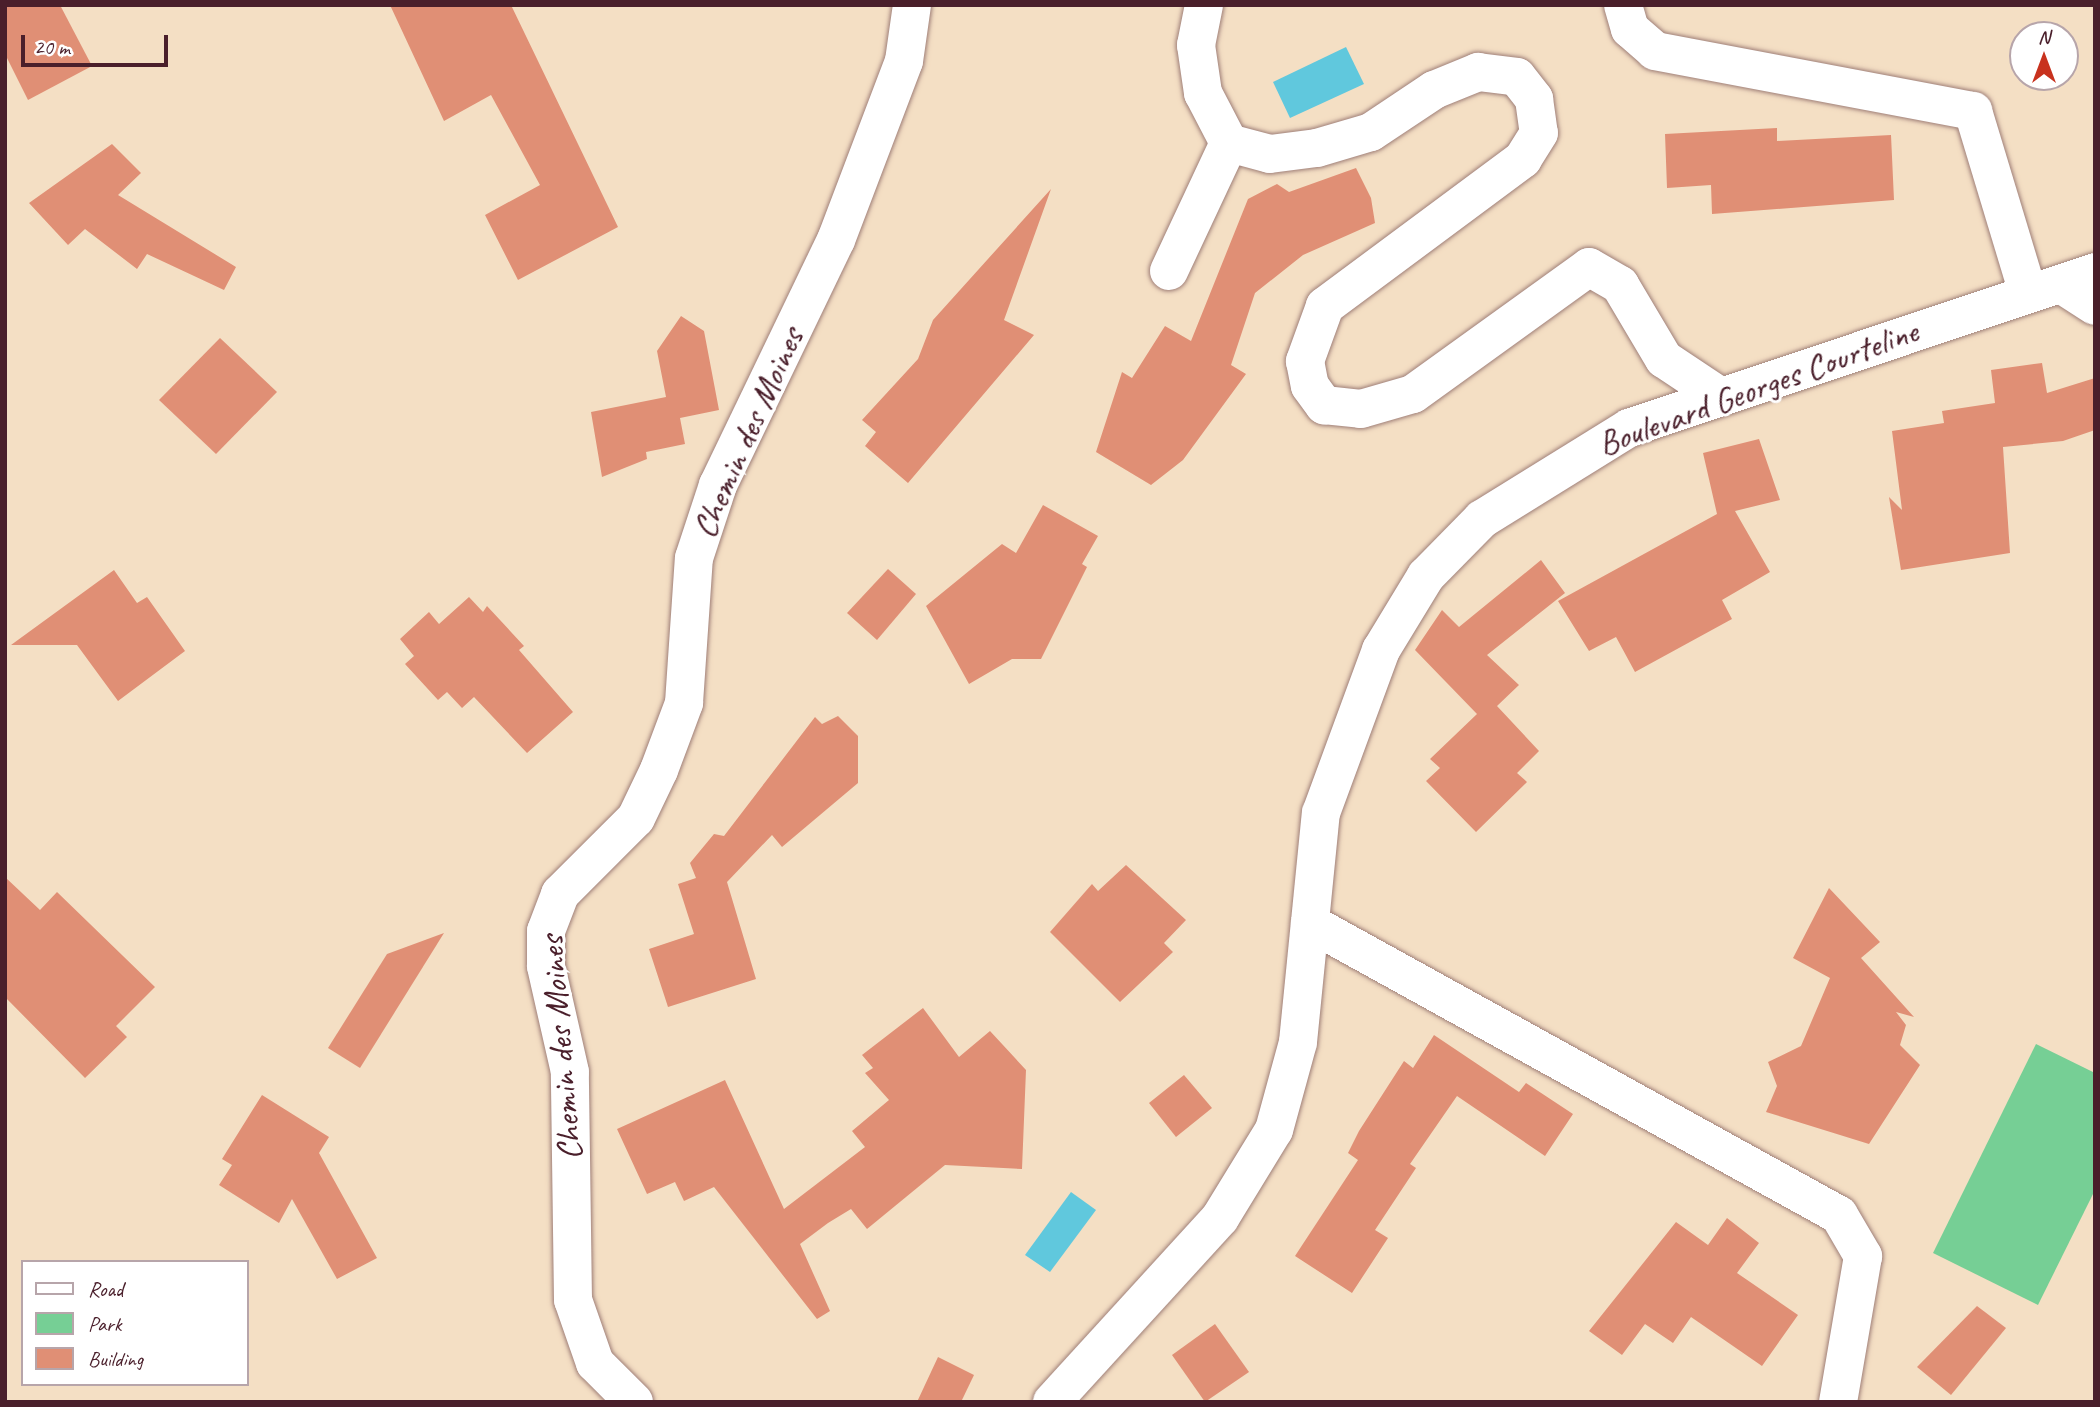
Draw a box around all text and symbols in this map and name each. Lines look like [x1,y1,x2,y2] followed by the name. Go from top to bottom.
[24,21,172,65] scale bar
[2009,21,2079,91] north arrow
[2038,25,2050,49] text: N
[34,34,70,60] text: 20 m
[1592,311,1924,465] street label: Boulevard Georges Courteline
[683,322,813,544] street label: Chemin des Moines
[530,934,592,1162] street label: Chemin des Moines
[21,1260,248,1386] legend
[88,1276,123,1302] text: Road
[88,1311,121,1337] text: Park
[88,1346,143,1372] text: Building

